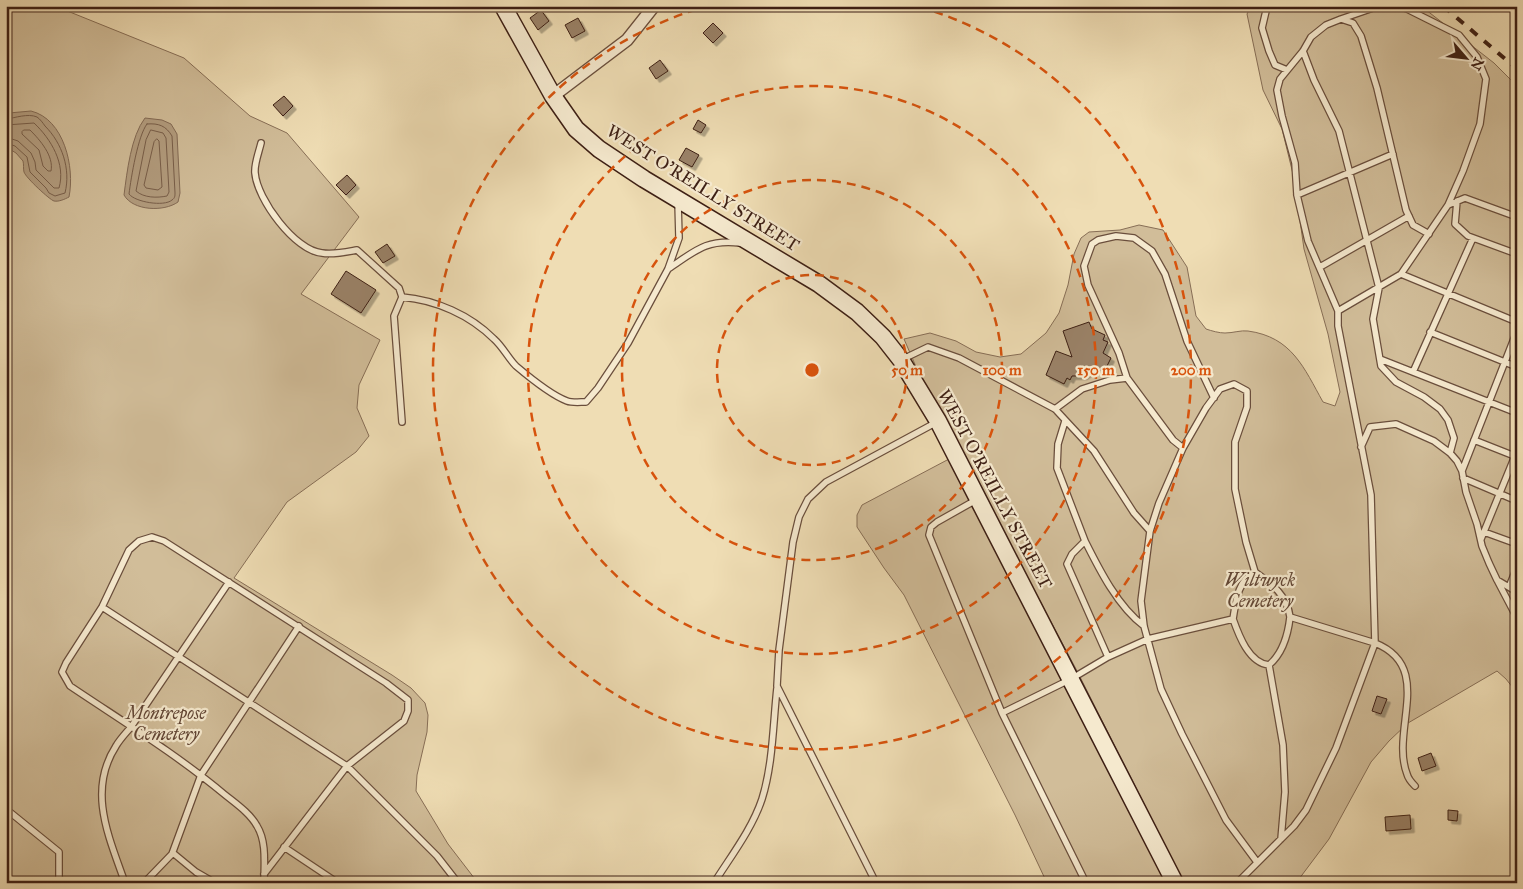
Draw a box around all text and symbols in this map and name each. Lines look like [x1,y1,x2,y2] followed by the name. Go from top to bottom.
[1440,32,1490,82] north arrow
[1467,55,1487,73] text: N
[603,120,803,256] street label: WEST O'REILLY STREET
[803,361,821,379] centre of rings
[891,361,923,379] text: 50 m
[982,361,1022,379] text: 100 m
[1077,361,1115,379] text: 150 m
[1171,361,1212,379] text: 200 m
[933,385,1057,593] street label: WEST O'REILLY STREET
[1225,569,1295,612] park label: Wiltwyck Cemetery
[124,702,207,745] park label: Montrepose Cemetery

